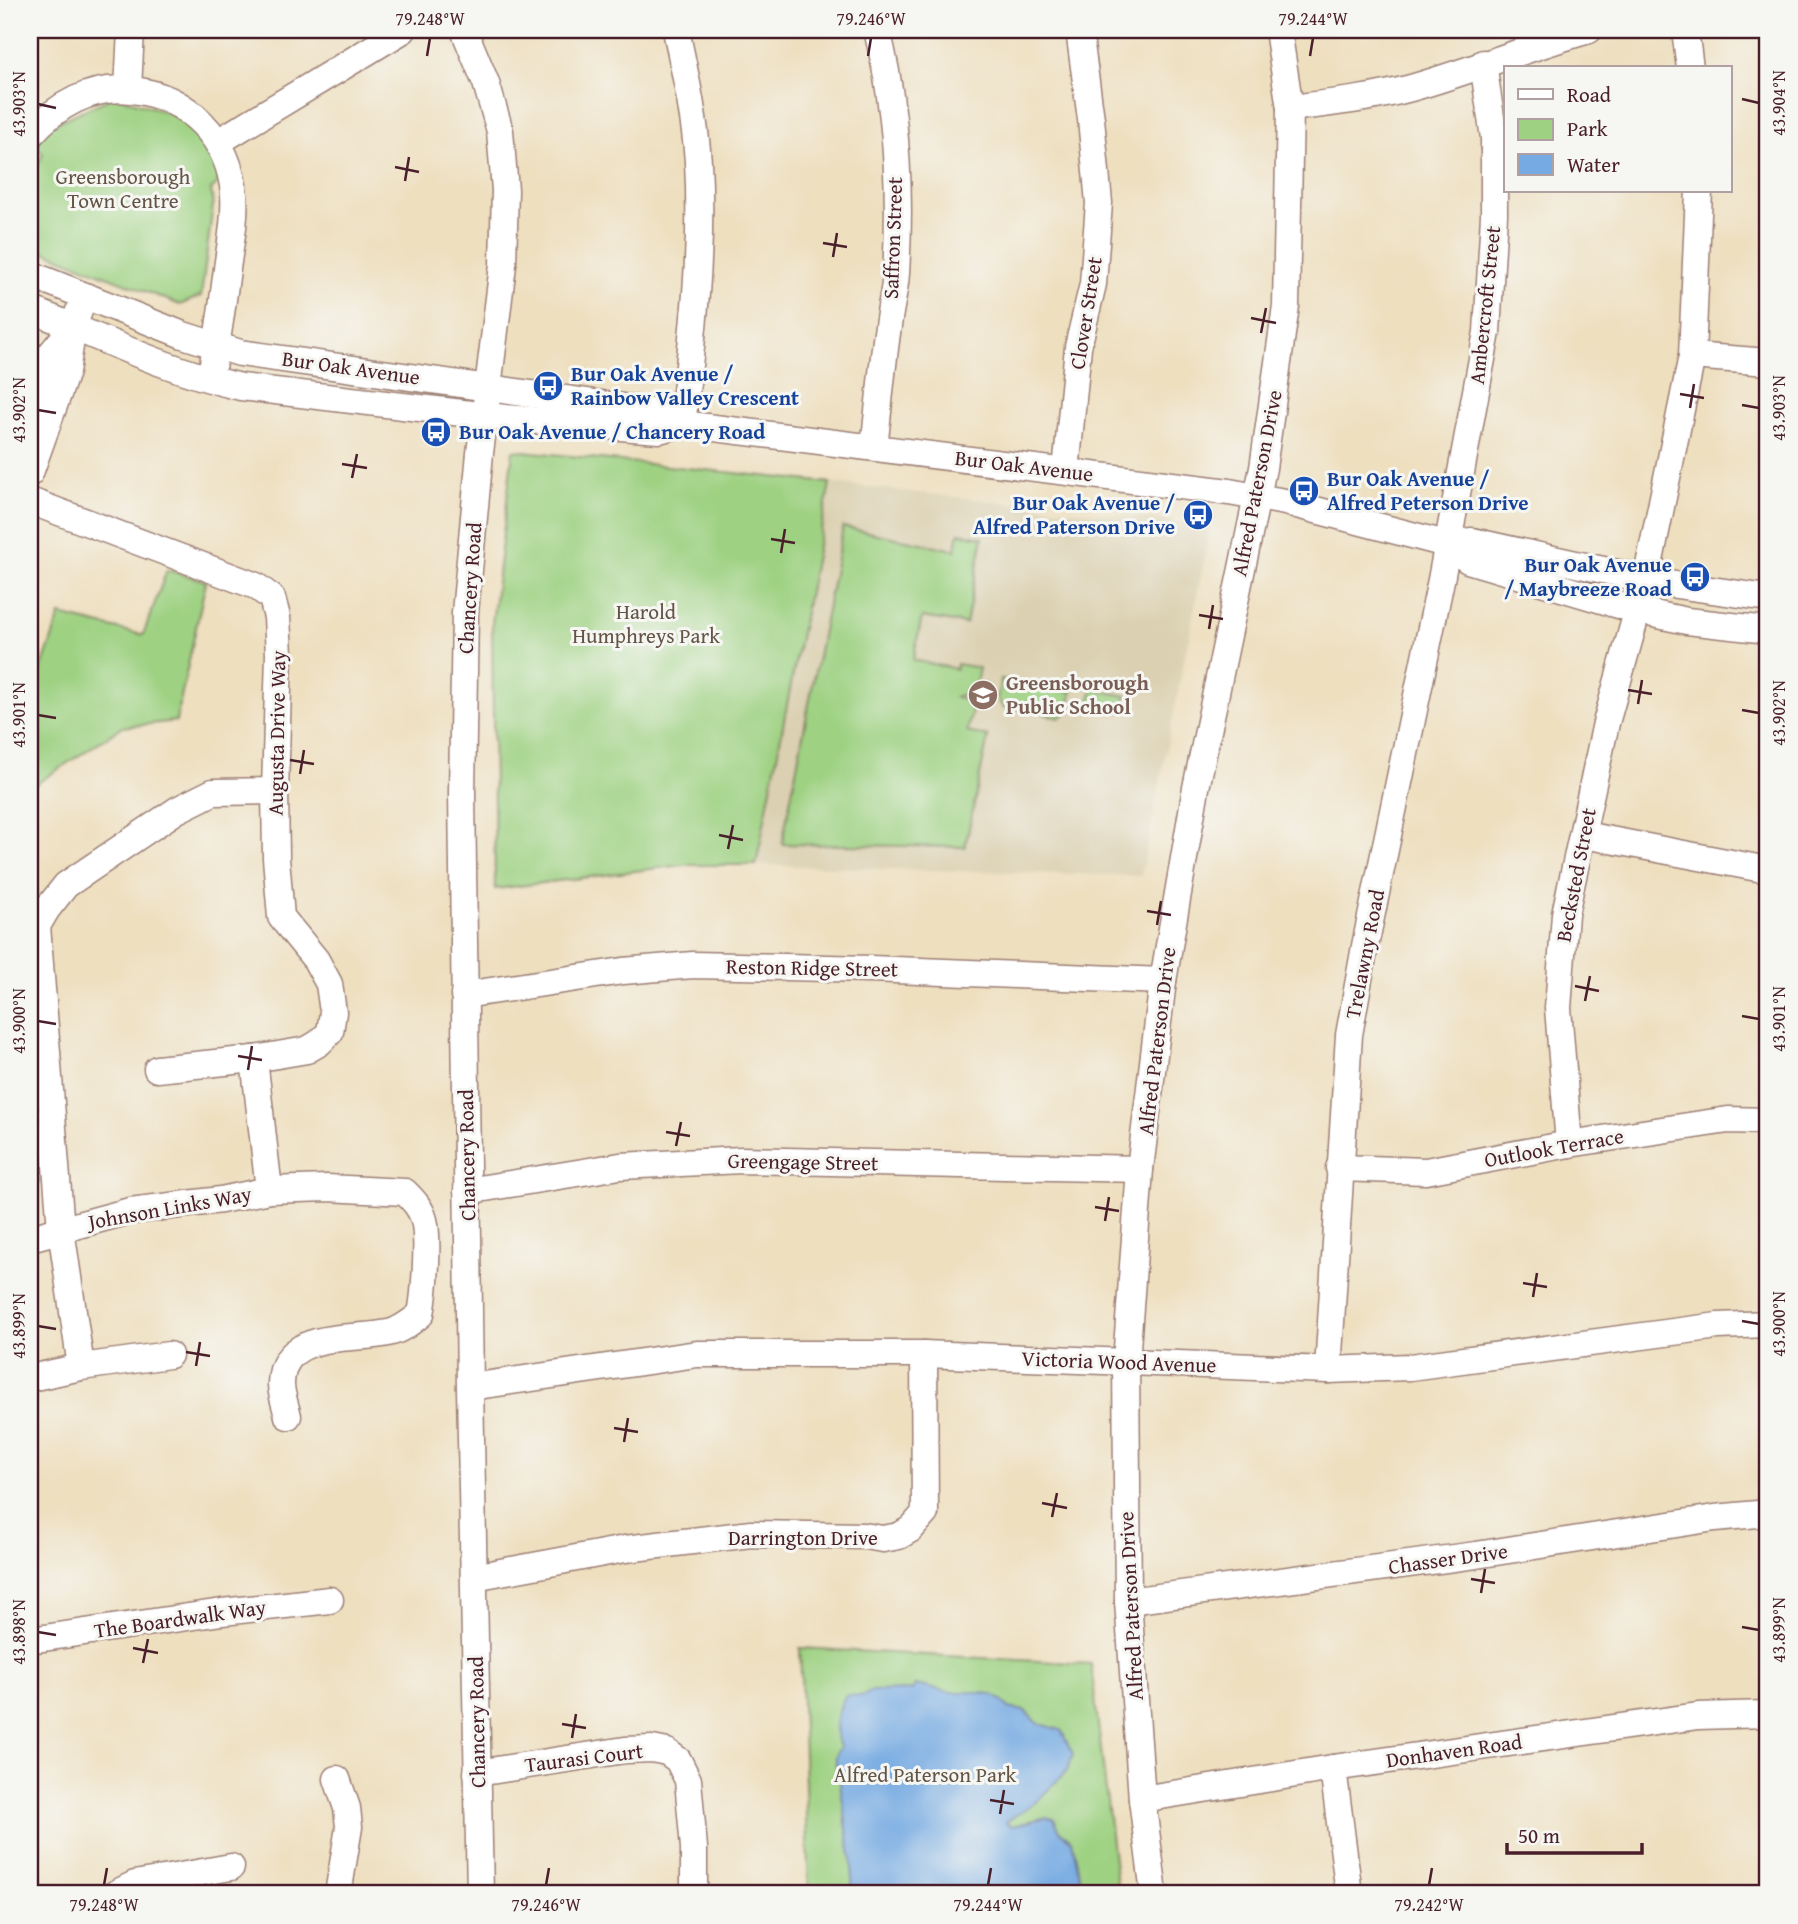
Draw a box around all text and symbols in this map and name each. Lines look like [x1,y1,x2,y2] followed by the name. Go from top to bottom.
[395,5,465,32] text: 79.248°W
[836,5,906,32] text: 79.246°W
[1278,5,1348,32] text: 79.244°W
[1504,66,1731,192] legend
[1765,70,1792,136] text: 43.904°N
[5,71,32,137] text: 43.903°N
[1567,79,1612,110] text: Road
[1567,113,1608,144] text: Park
[1567,149,1620,180] text: Water
[56,161,191,216] park label: Greensborough Town Centre
[875,176,910,300] street label: Saffron Street
[1461,224,1508,386] street label: Ambercroft Street
[1061,254,1110,372] street label: Clover Street
[280,342,422,393] street label: Bur Oak Avenue
[571,358,799,413] place label: Bur Oak Avenue / Rainbow Valley Crescent
[531,369,565,403] bus stop icon: Bur Oak Avenue / Rainbow Valley Crescent
[1765,375,1792,441] text: 43.903°N
[5,377,32,443] text: 43.902°N
[1223,387,1290,579] street label: Alfred Paterson Drive
[419,415,453,449] bus stop icon: Bur Oak Avenue / Chancery Road
[459,416,765,447] place label: Bur Oak Avenue / Chancery Road
[953,442,1095,489] street label: Bur Oak Avenue
[1327,463,1529,518] place label: Bur Oak Avenue / Alfred Peterson Drive
[1287,474,1321,508] bus stop icon: Bur Oak Avenue / Alfred Peterson Drive
[973,487,1175,542] place label: Bur Oak Avenue / Alfred Paterson Drive
[1181,498,1215,532] bus stop icon: Bur Oak Avenue / Alfred Paterson Drive
[449,520,490,655] street label: Chancery Road
[1504,549,1672,604] place label: Bur Oak Avenue / Maybreeze Road
[1678,560,1712,594] bus stop icon: Bur Oak Avenue / Maybreeze Road
[572,596,720,651] park label: Harold Humphreys Park
[260,650,293,816] street label: Augusta Drive Way
[1006,667,1149,722] place label: Greensborough Public School
[966,678,1000,712] school or university icon: Greensborough Public School
[1765,680,1792,746] text: 43.902°N
[5,682,32,748] text: 43.901°N
[1547,805,1604,945] street label: Becksted Street
[1337,886,1392,1021] street label: Trelawny Road
[1130,945,1183,1137] street label: Alfred Paterson Drive
[726,951,899,985] street label: Reston Ridge Street
[1765,986,1792,1052] text: 43.901°N
[5,988,32,1054] text: 43.900°N
[450,1088,483,1221] street label: Chancery Road
[1482,1120,1626,1175] street label: Outlook Terrace
[727,1145,879,1178] street label: Greengage Street
[83,1178,255,1238] street label: Johnson Links Way
[1765,1291,1792,1357] text: 43.900°N
[5,1293,32,1359] text: 43.899°N
[1021,1343,1217,1380] street label: Victoria Wood Avenue
[1110,1511,1151,1701] street label: Alfred Paterson Drive
[728,1522,878,1553] street label: Darrington Drive
[1386,1535,1510,1582] street label: Chasser Drive
[92,1591,268,1646] street label: The Boardwalk Way
[1765,1597,1792,1663] text: 43.899°N
[5,1599,32,1665] text: 43.898°N
[460,1655,493,1788] street label: Chancery Road
[1384,1726,1525,1775] street label: Donhaven Road
[523,1735,645,1780] street label: Taurasi Court
[834,1759,1017,1790] park label: Alfred Paterson Park
[1507,1812,1642,1856] scale bar
[1518,1820,1560,1851] text: 50 m
[69,1891,139,1918] text: 79.248°W
[511,1891,581,1918] text: 79.246°W
[953,1891,1023,1918] text: 79.244°W
[1394,1891,1464,1918] text: 79.242°W

